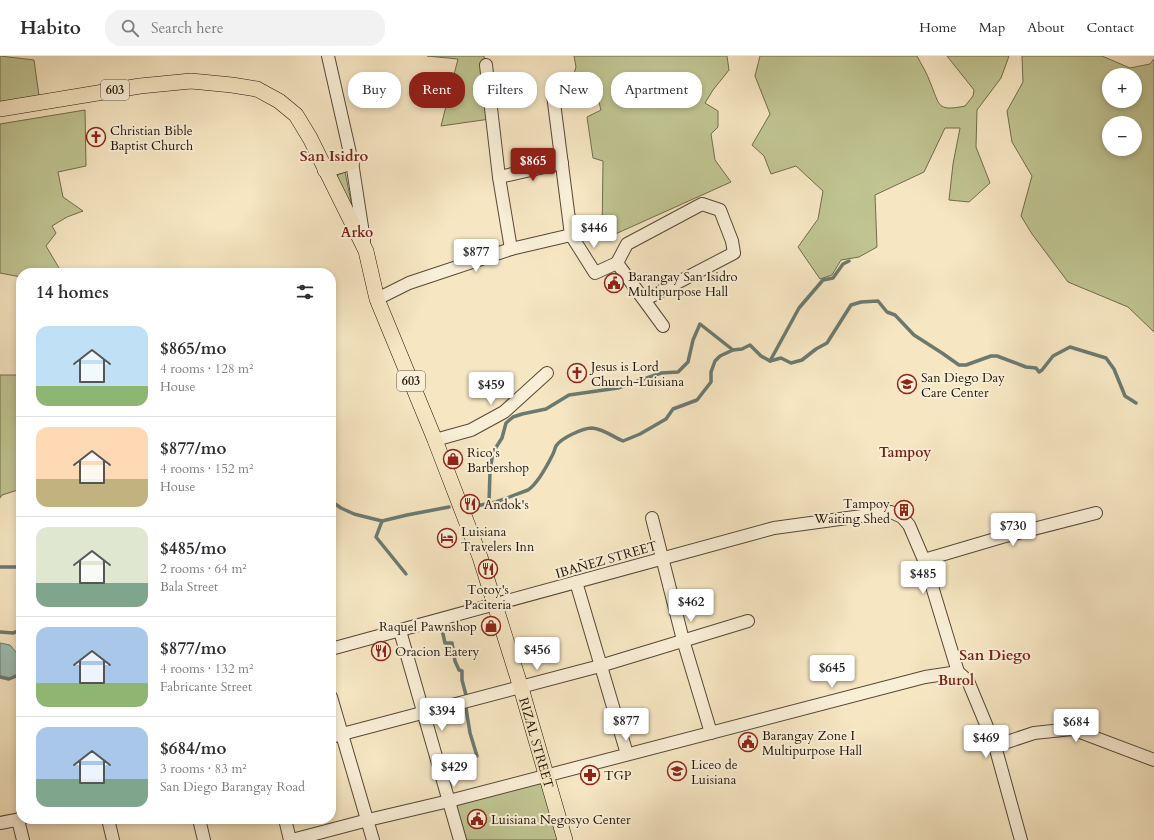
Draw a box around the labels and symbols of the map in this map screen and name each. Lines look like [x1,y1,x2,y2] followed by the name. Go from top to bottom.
[101,80,129,100] road number: 603
[110,122,193,155] place label: Christian Bible Baptist Church
[85,126,107,148] church icon: Christian Bible Baptist Church
[300,146,368,166] district label: San Isidro
[509,148,557,182] pin: $865
[570,215,618,249] pin: $446
[341,223,373,242] district label: Arko
[452,239,500,273] pin: $877
[628,268,738,301] place label: Barangay San Isidro Multipurpose Hall
[603,272,625,294] public building icon: Barangay San Isidro Multipurpose Hall
[589,358,684,391] place label: Jesus is Lord Church-Luisiana
[566,362,588,384] church icon: Jesus is Lord Church-Luisiana
[921,369,1005,402] place label: San Diego Day Care Center
[397,371,425,391] road number: 603
[467,372,515,406] pin: $459
[896,373,918,395] school or university icon: San Diego Day Care Center
[879,443,931,462] district label: Tampoy
[467,444,529,477] place label: Rico's Barbershop
[442,448,464,470] shop icon: Rico's Barbershop
[459,493,481,515] restaurant icon: Andok's
[813,495,890,528] place label: Tampoy Waiting Shed
[484,496,529,514] place label: Andok's
[893,499,915,521] building icon: Tampoy Waiting Shed
[989,513,1037,547] pin: $730
[461,523,535,556] place label: Luisiana Travelers Inn
[436,527,458,549] hotel icon: Luisiana Travelers Inn
[553,537,660,583] street label: IBAÑEZ STREET
[477,558,499,580] restaurant icon: Totoy's Paciteria
[899,561,947,595] pin: $485
[465,581,512,614] place label: Totoy's Paciteria
[667,589,715,623] pin: $462
[480,615,502,637] shop icon: Raquel Pawnshop
[379,618,477,636] place label: Raquel Pawnshop
[513,637,561,671] pin: $456
[370,640,392,662] restaurant icon: Oracion Eatery
[395,643,479,661] place label: Oracion Eatery
[959,645,1031,665] district label: San Diego
[808,655,856,689] pin: $645
[938,671,974,690] district label: Burol
[514,695,558,791] street label: RIZAL STREET
[418,698,466,732] pin: $394
[602,708,650,742] pin: $877
[1052,709,1100,743] pin: $684
[962,725,1010,759] pin: $469
[762,727,863,760] place label: Barangay Zone I Multipurpose Hall
[737,731,759,753] public building icon: Barangay Zone I Multipurpose Hall
[430,754,478,788] pin: $429
[691,756,738,789] place label: Liceo de Luisiana
[666,760,688,782] school or university icon: Liceo de Luisiana
[579,764,601,786] pharmacy icon: TGP
[604,767,632,785] place label: TGP
[466,808,488,830] public building icon: Luisiana Negosyo Center
[491,811,631,829] place label: Luisiana Negosyo Center

